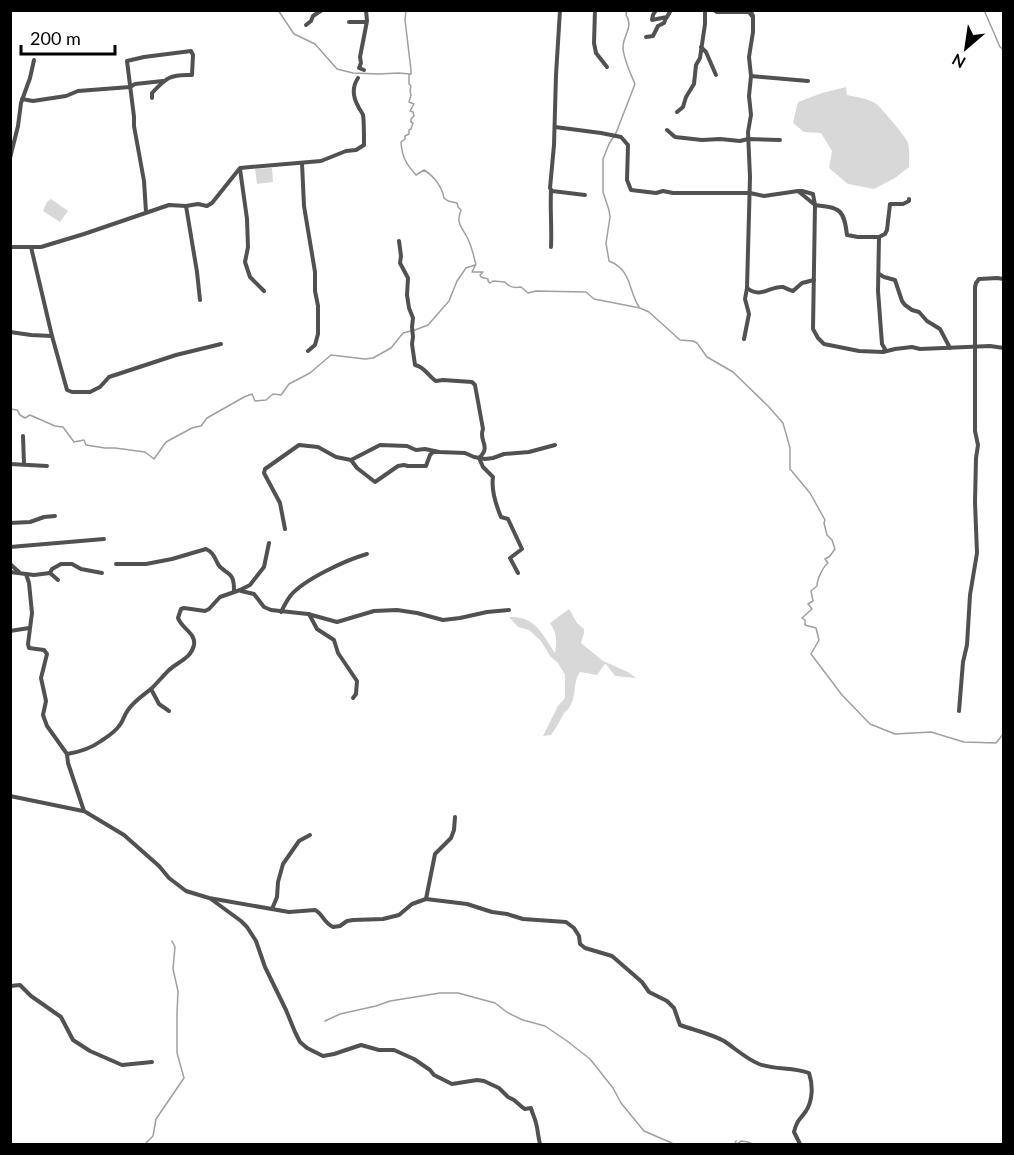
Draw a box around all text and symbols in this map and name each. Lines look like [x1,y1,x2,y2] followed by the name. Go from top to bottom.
[21,18,116,56] scale bar
[936,18,996,78] north arrow
[30,27,81,49] text: 200 m
[948,50,968,73] text: N

